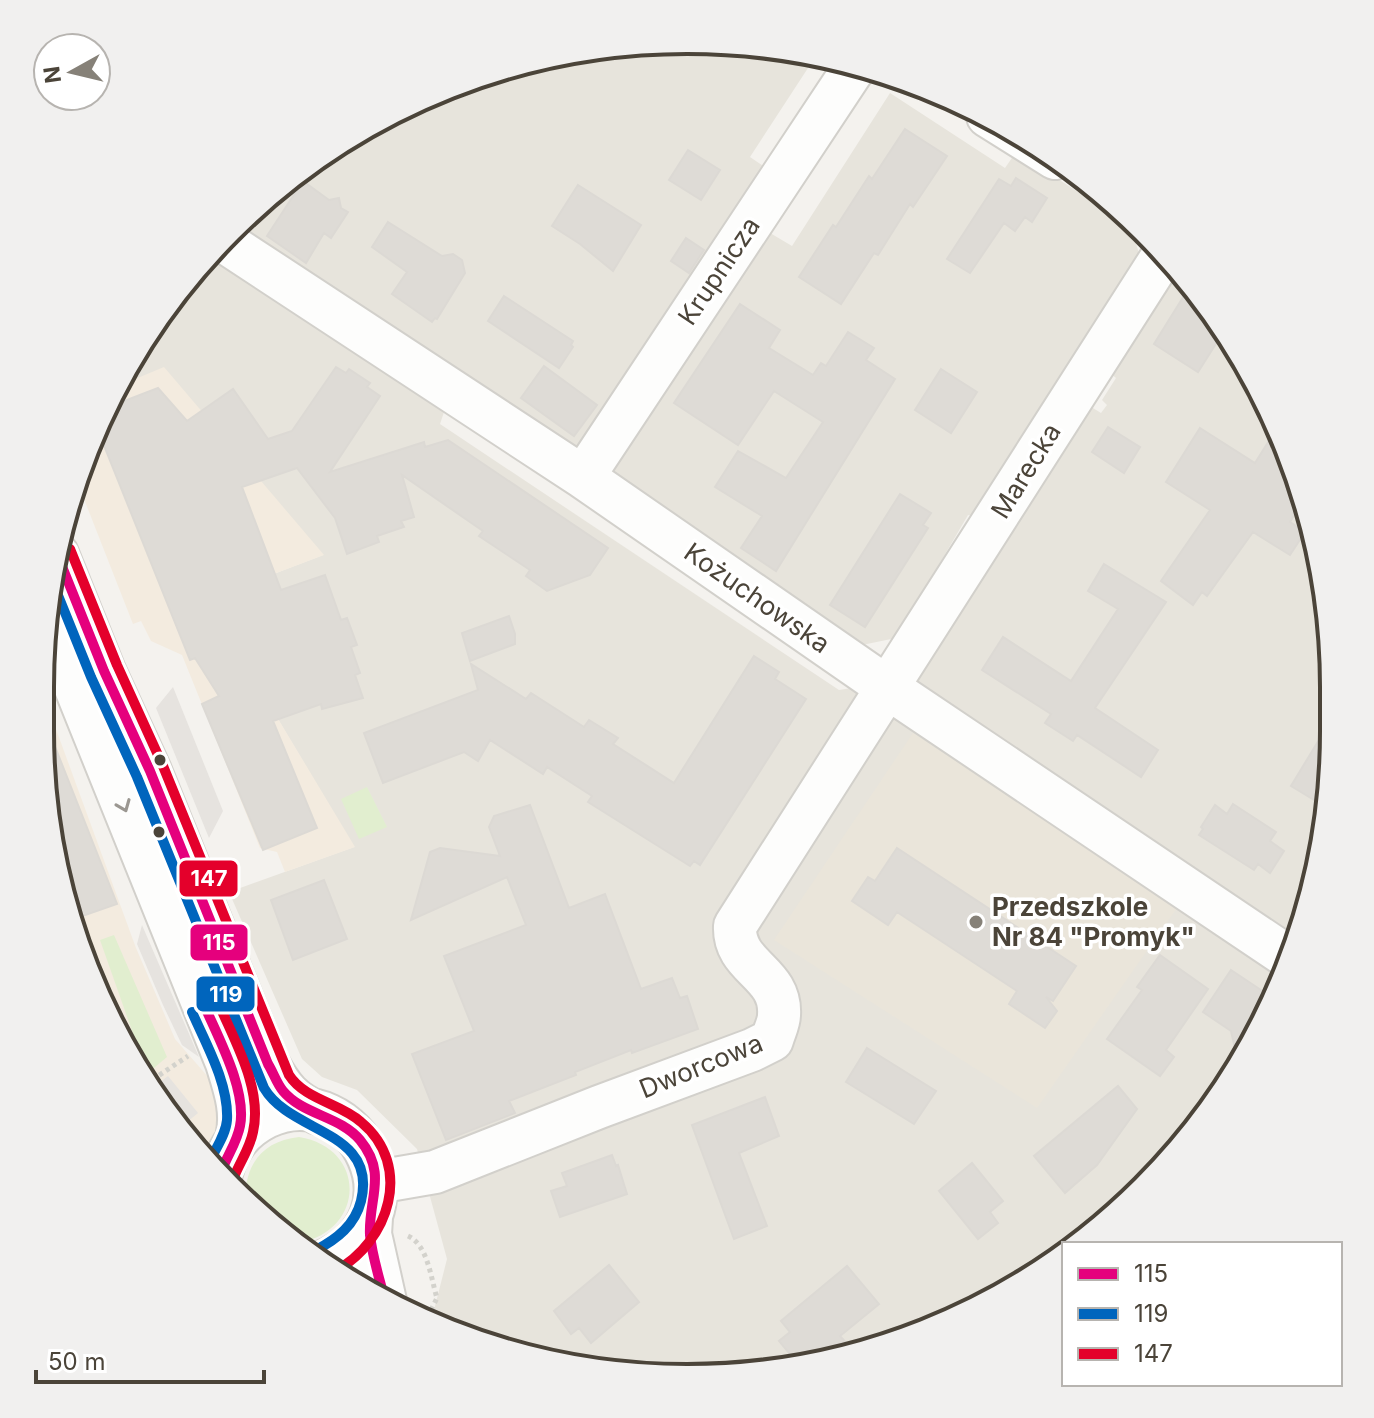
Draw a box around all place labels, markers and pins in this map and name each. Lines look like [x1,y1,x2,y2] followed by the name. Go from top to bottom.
[152,752,168,768] unlabelled marker
[151,824,167,840] unlabelled marker
[992,891,1195,952] place label: Przedszkole Nr 84 "Promyk"
[967,913,985,931] marker: Przedszkole Nr 84 "Promyk"

